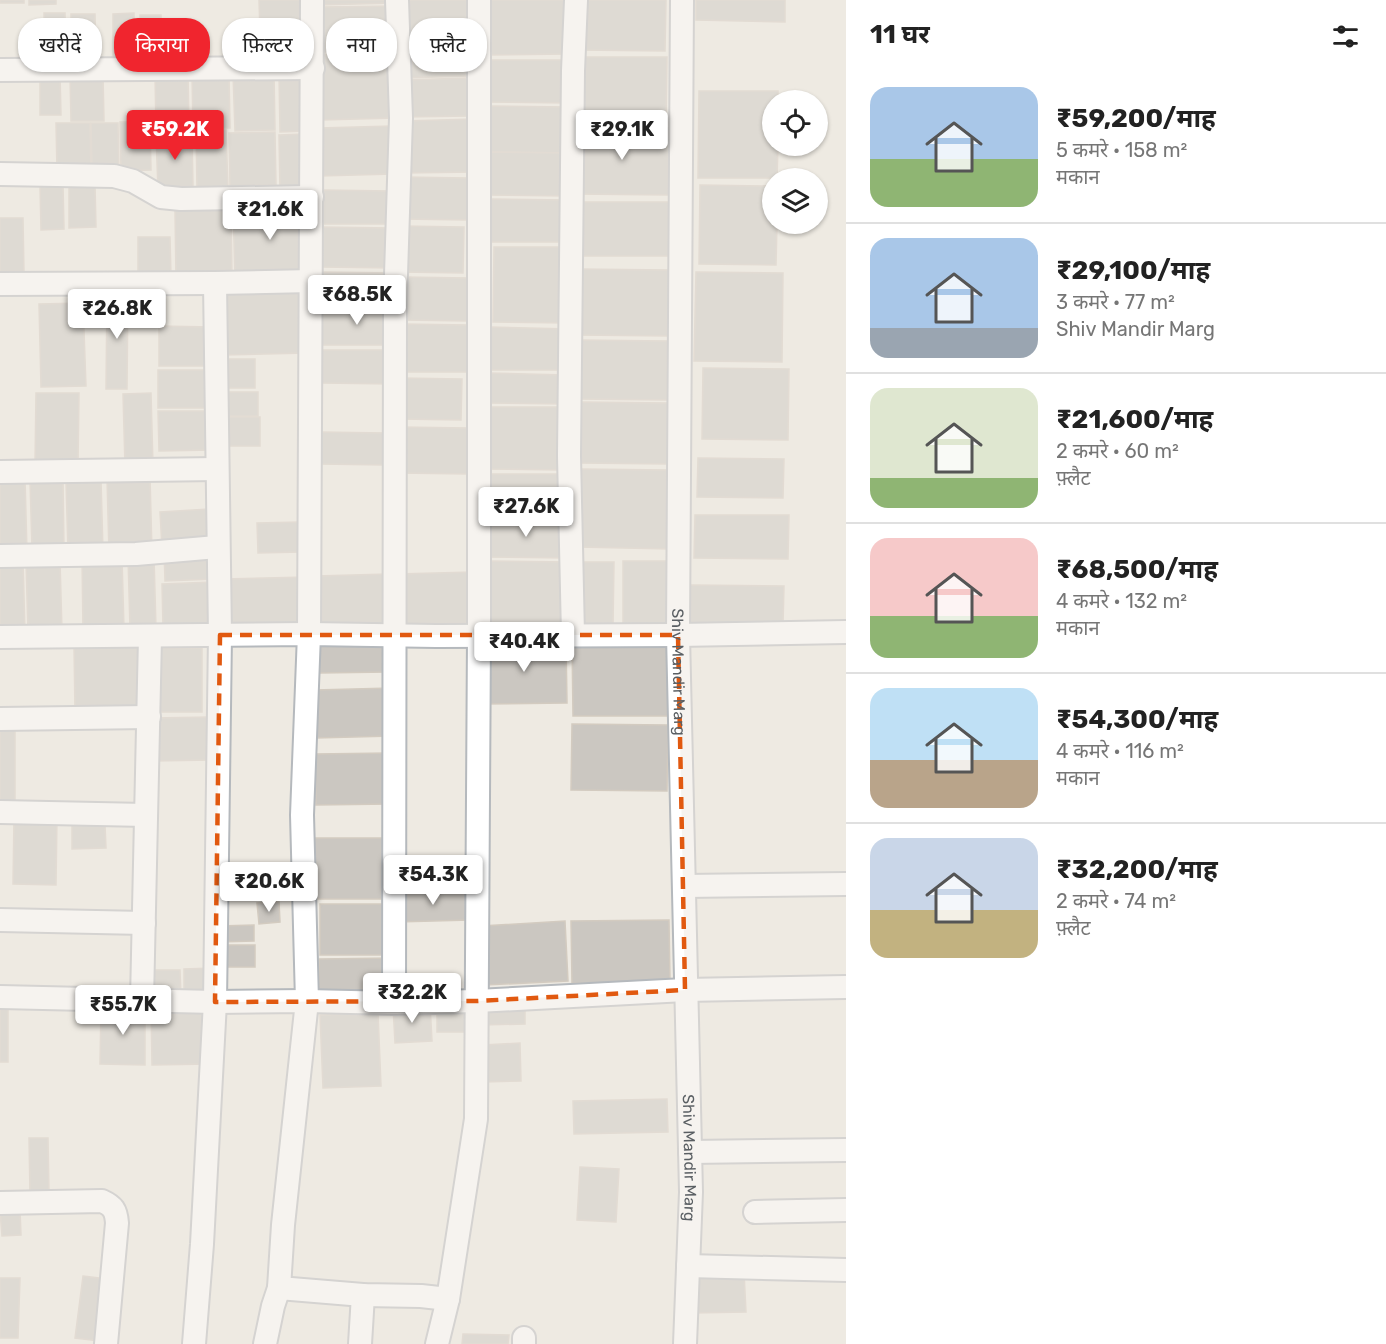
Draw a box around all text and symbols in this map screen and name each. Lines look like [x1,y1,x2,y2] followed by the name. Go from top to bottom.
[18,18,102,72] chip: खरीदें
[114,18,210,72] chip: किराया
[222,18,314,72] chip: फ़िल्टर
[326,18,397,72] chip: नया
[409,18,487,72] chip: फ़्लैट
[870,19,930,50] text: 11 घर
[1329,20,1362,53] icon: filters
[762,90,828,234] map controls
[762,90,828,156] button: locate
[1056,103,1216,134] text: ₹59,200/माह
[126,110,224,161] pin: ₹59.2K
[573,110,671,161] pin: ₹29.1K
[918,111,990,183] icon: home
[141,117,209,141] text: ₹59.2K
[590,117,654,141] text: ₹29.1K
[1056,138,1187,162] text: 5 कमरे · 158 m²
[1056,165,1100,189] text: मकान
[762,168,828,234] button: layers
[221,190,319,241] pin: ₹21.6K
[237,197,303,221] text: ₹21.6K
[1056,255,1210,286] text: ₹29,100/माह
[918,262,990,334] icon: home
[308,275,406,326] pin: ₹68.5K
[322,282,392,306] text: ₹68.5K
[68,289,166,340] pin: ₹26.8K
[1056,290,1175,314] text: 3 कमरे · 77 m²
[82,296,152,320] text: ₹26.8K
[1056,317,1215,341] text: Shiv Mandir Marg
[1056,404,1213,435] text: ₹21,600/माह
[918,412,990,484] icon: home
[1056,439,1179,463] text: 2 कमरे · 60 m²
[1056,466,1091,490] text: फ़्लैट
[477,487,575,538] pin: ₹27.6K
[492,494,560,518] text: ₹27.6K
[1056,554,1218,585] text: ₹68,500/माह
[918,562,990,634] icon: home
[1056,589,1187,613] text: 4 कमरे · 132 m²
[668,608,690,736] street label: Shiv Mandir Marg
[1056,616,1100,640] text: मकान
[475,622,573,673] pin: ₹40.4K
[488,629,560,653] text: ₹40.4K
[1056,704,1218,735] text: ₹54,300/माह
[918,712,990,784] icon: home
[1056,739,1184,763] text: 4 कमरे · 116 m²
[1056,766,1100,790] text: मकान
[1056,854,1218,885] text: ₹32,200/माह
[384,855,482,906] pin: ₹54.3K
[220,862,318,913] pin: ₹20.6K
[398,862,468,886] text: ₹54.3K
[918,862,990,934] icon: home
[234,869,304,893] text: ₹20.6K
[1056,889,1176,913] text: 2 कमरे · 74 m²
[1056,916,1091,940] text: फ़्लैट
[363,973,461,1024] pin: ₹32.2K
[377,980,447,1004] text: ₹32.2K
[74,985,172,1036] pin: ₹55.7K
[89,992,157,1016] text: ₹55.7K
[679,1094,701,1222] street label: Shiv Mandir Marg

